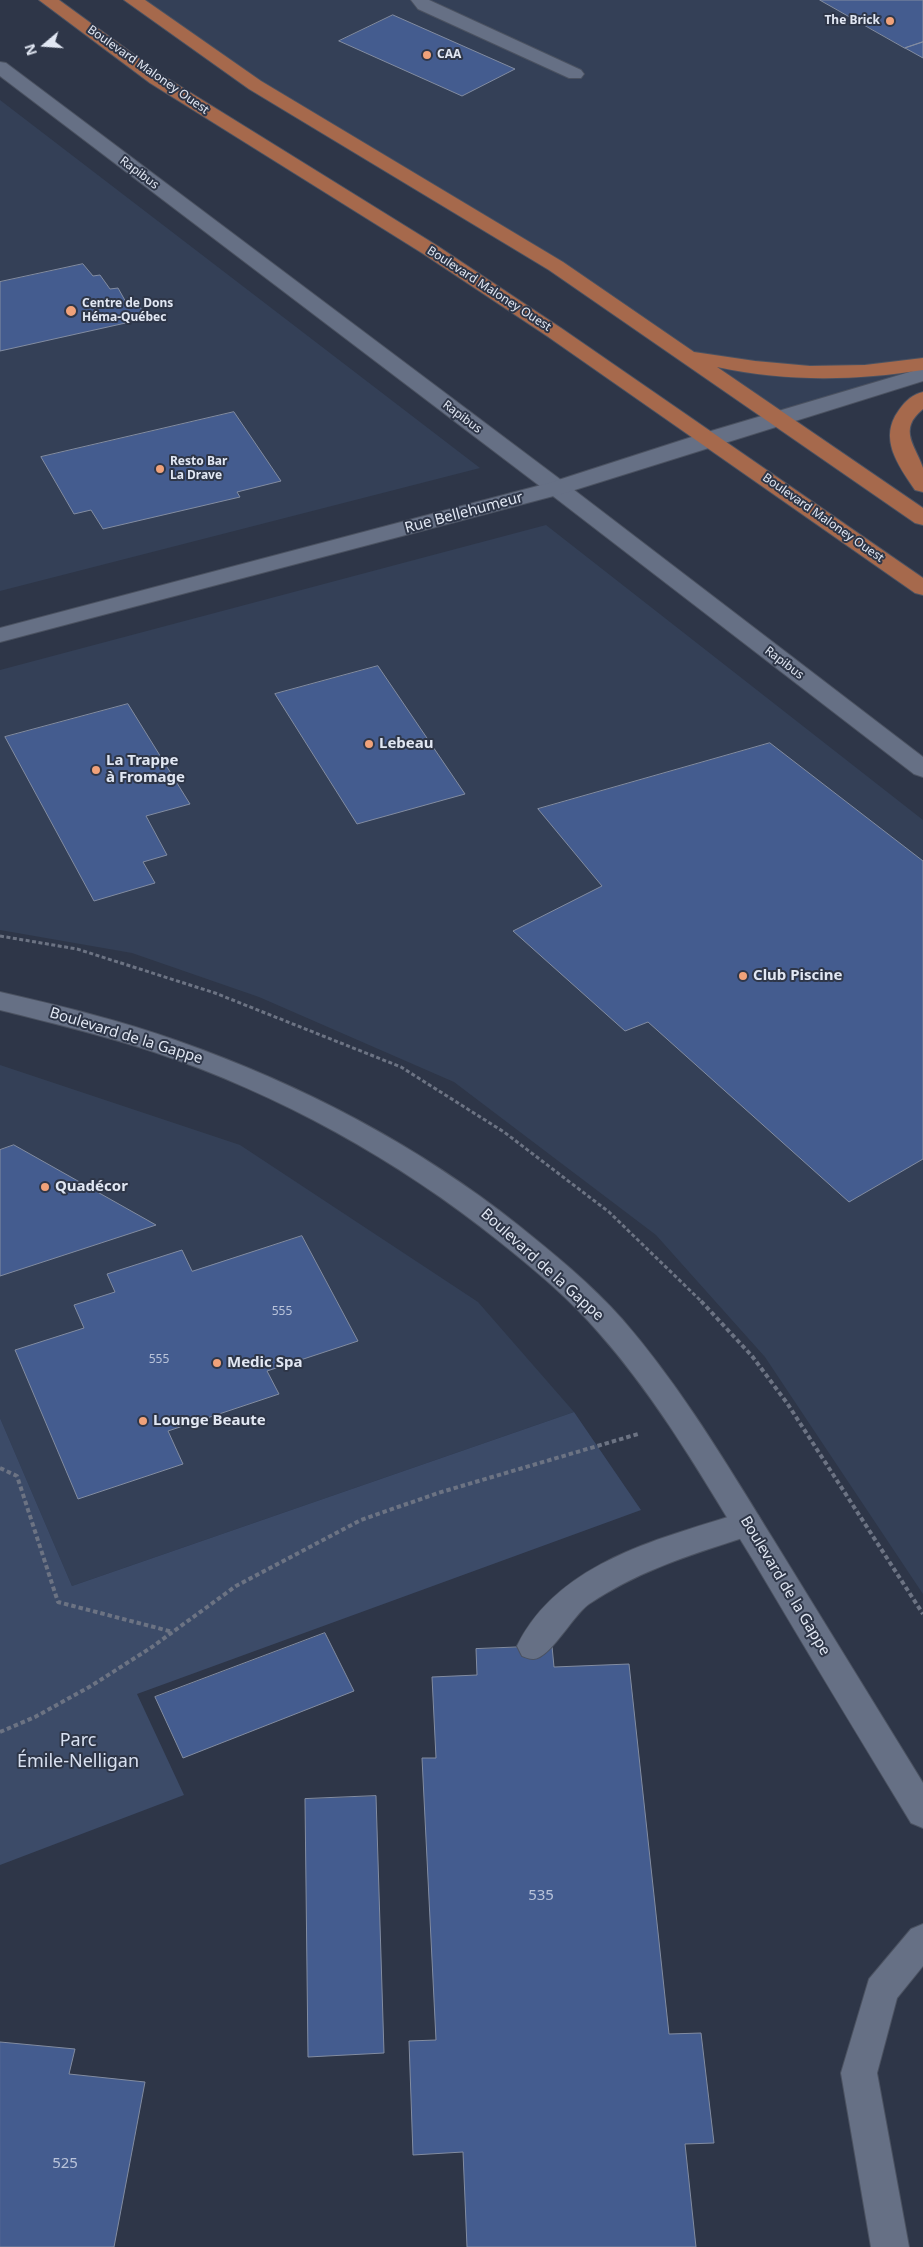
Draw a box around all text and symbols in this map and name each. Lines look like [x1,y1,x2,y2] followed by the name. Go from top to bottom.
[824,14,880,28] place label: The Brick
[884,15,896,27] marker: The Brick
[20,20,70,70] north arrow
[85,23,211,117] street label: Boulevard Maloney Ouest
[19,41,41,58] text: N
[437,48,461,62] place label: CAA
[421,49,433,61] marker: CAA
[117,154,161,192] street label: Rapibus
[424,243,554,335] street label: Boulevard Maloney Ouest
[82,297,173,325] place label: Centre de Dons Héma-Québec
[64,304,78,318] marker: Centre de Dons Héma-Québec
[440,398,484,436] street label: Rapibus
[170,455,227,483] place label: Resto Bar La Drave
[154,463,166,475] marker: Resto Bar La Drave
[760,471,886,565] street label: Boulevard Maloney Ouest
[403,489,525,537] street label: Rue Bellehumeur
[762,644,806,682] street label: Rapibus
[379,735,434,753] place label: Lebeau
[363,738,375,750] marker: Lebeau
[106,752,185,787] place label: La Trappe à Fromage
[90,764,102,776] marker: La Trappe à Fromage
[753,967,842,985] place label: Club Piscine
[737,970,749,982] marker: Club Piscine
[47,1004,205,1068] street label: Boulevard de la Gappe
[55,1178,128,1196] place label: Quadécor
[39,1181,51,1193] marker: Quadécor
[477,1205,607,1325] street label: Boulevard de la Gappe
[272,1305,292,1319] house number: 555
[149,1353,169,1367] house number: 555
[227,1354,302,1372] place label: Medic Spa
[211,1357,223,1369] marker: Medic Spa
[153,1412,266,1430] place label: Lounge Beaute
[137,1415,149,1427] marker: Lounge Beaute
[736,1513,834,1659] street label: Boulevard de la Gappe
[17,1730,139,1772] park label: Parc Émile-Nelligan
[528,1887,554,1905] house number: 535
[52,2155,78,2173] house number: 525

